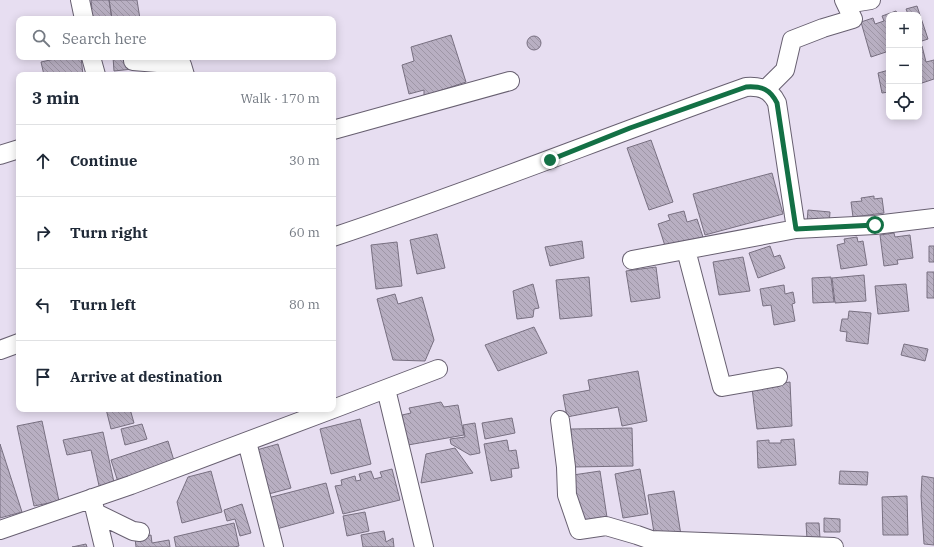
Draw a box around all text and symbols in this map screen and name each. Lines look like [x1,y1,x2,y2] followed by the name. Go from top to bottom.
[886,12,922,120] map controls
[886,12,922,48] button: +
[16,16,336,60] search box
[30,27,52,49] icon: search
[62,29,147,48] text: Search here
[886,48,922,84] button: −
[886,84,922,120] button: locate
[32,87,80,109] text: 3 min
[241,90,320,107] text: Walk · 170 m
[32,150,54,172] icon: ahead
[70,151,137,170] text: Continue
[541,151,559,169] route end
[289,152,320,169] text: 30 m
[866,216,884,234] route start
[32,222,54,244] icon: right
[70,223,148,242] text: Turn right
[289,224,320,241] text: 60 m
[32,294,54,316] icon: left
[70,295,136,314] text: Turn left
[289,296,320,313] text: 80 m
[32,366,54,388] icon: arrive
[70,367,222,386] text: Arrive at destination

